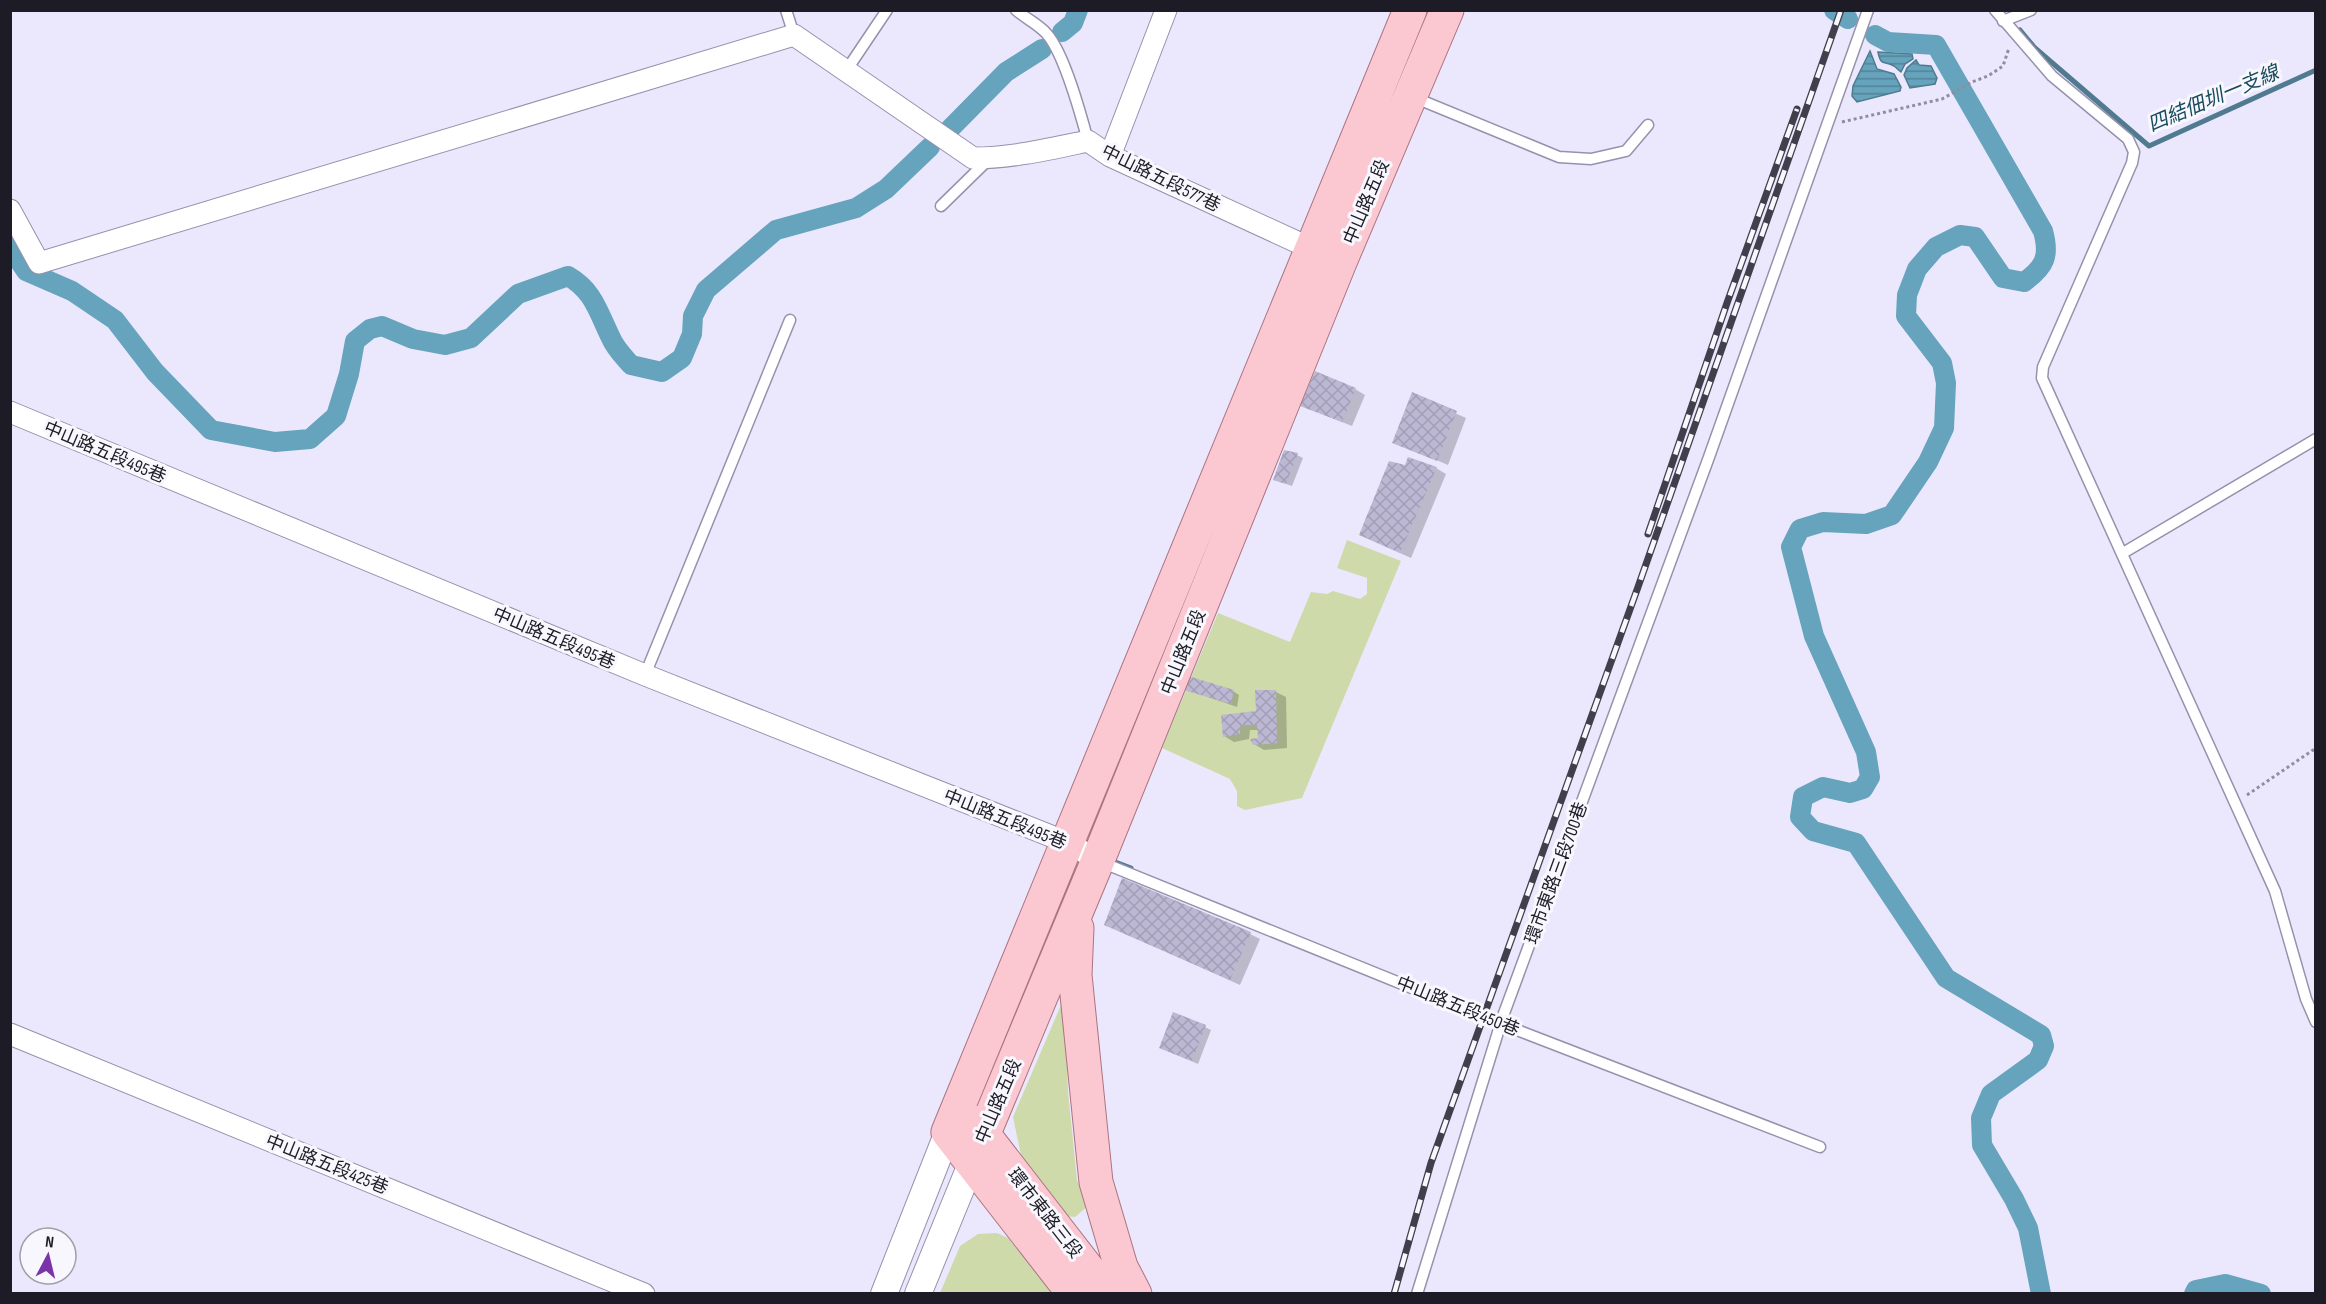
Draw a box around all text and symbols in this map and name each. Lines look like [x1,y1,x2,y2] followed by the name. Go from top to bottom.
[2144,60,2284,137] water label: 四結佃圳一支線
[1098,141,1224,216] street label: 中山路五段577巷
[1339,157,1394,248] street label: 中山路五段
[41,417,169,488] street label: 中山路五段495巷
[490,603,618,674] street label: 中山路五段495巷
[1157,607,1210,698] street label: 中山路五段
[940,785,1069,854] street label: 中山路五段495巷
[1521,799,1592,947] street label: 環市東路三段700巷
[1393,972,1522,1041] street label: 中山路五段450巷
[971,1056,1026,1147] street label: 中山路五段
[262,1130,391,1199] street label: 中山路五段425巷
[1003,1164,1086,1262] street label: 環市東路三段
[18,1226,78,1286] north arrow
[44,1233,55,1253] text: N

